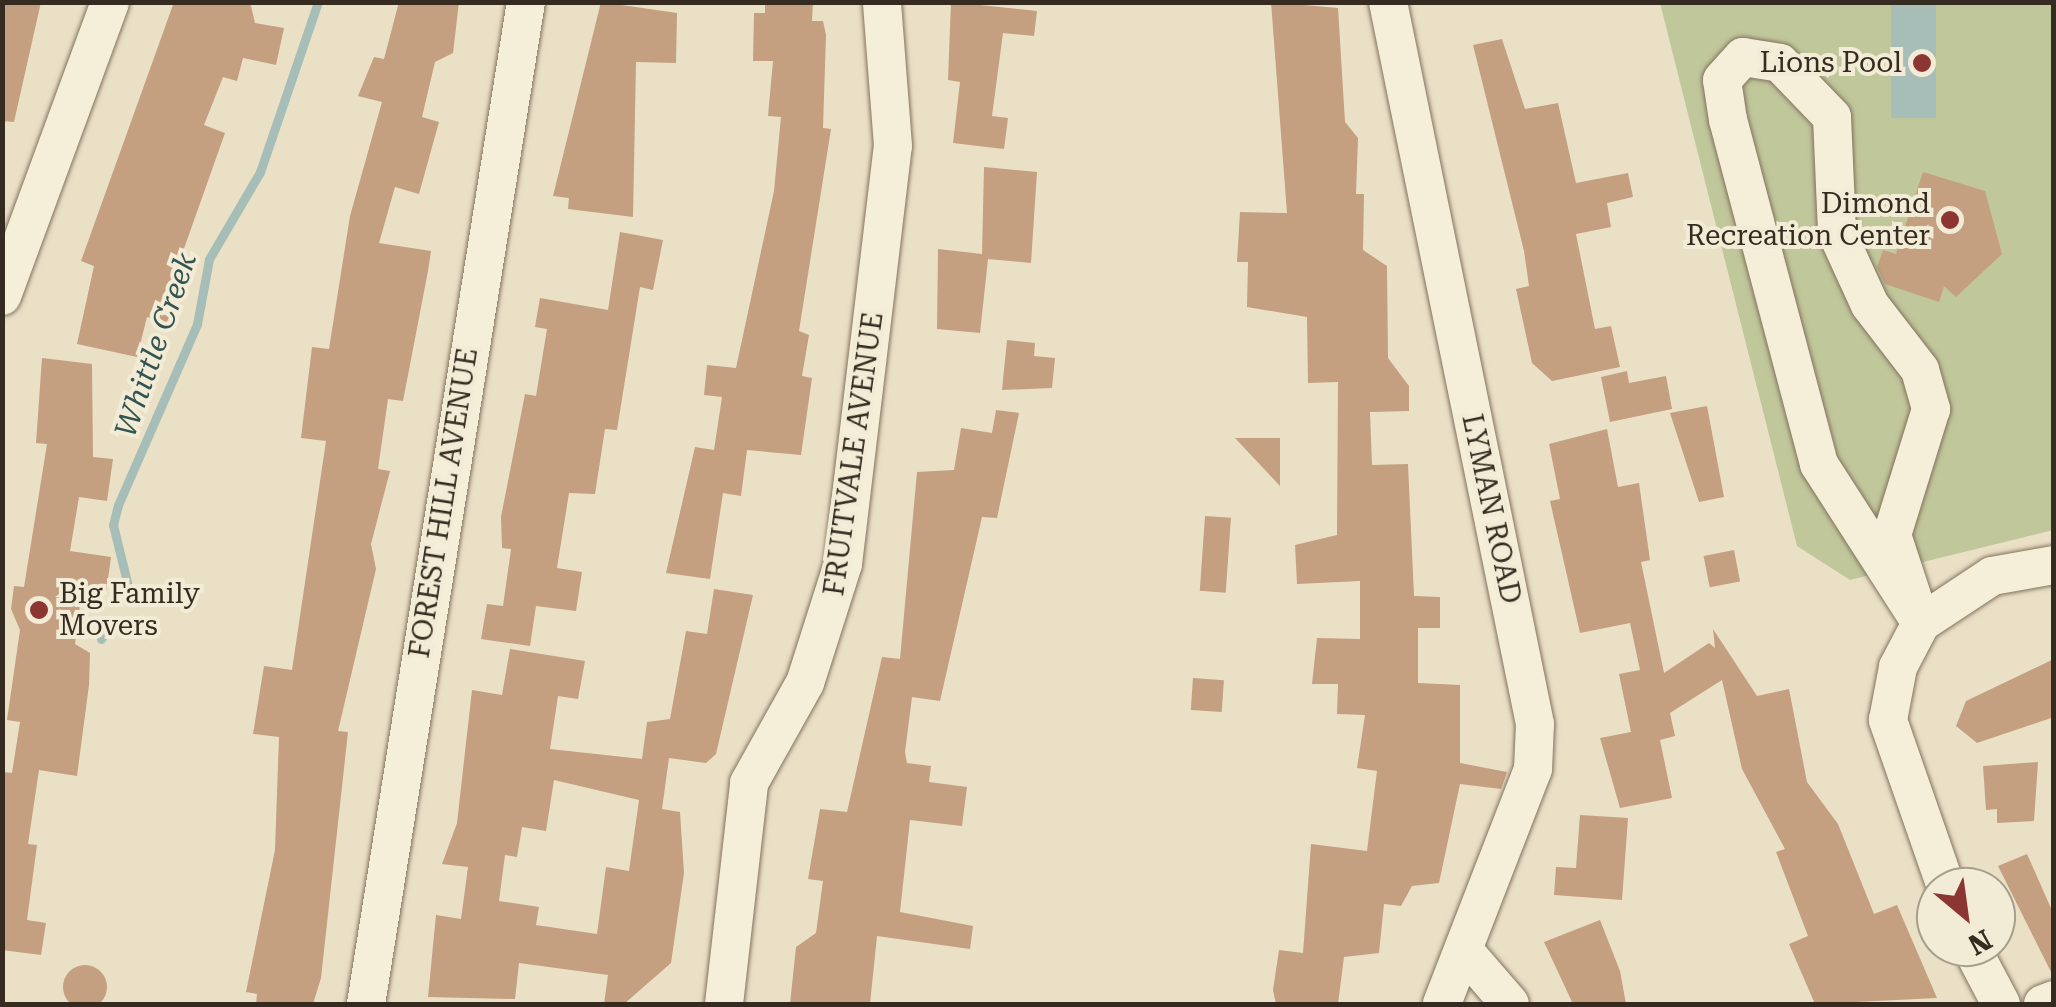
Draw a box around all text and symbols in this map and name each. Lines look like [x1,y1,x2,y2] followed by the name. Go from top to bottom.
[1760,46,1902,80] place label: Lions Pool
[1911,52,1933,74] marker: Lions Pool
[1686,187,1930,253] place label: Dimond Recreation Center
[1939,209,1961,231] marker: Dimond Recreation Center
[108,248,204,442] water label: Whittle Creek
[817,310,891,598] street label: FRUITVALE AVENUE
[403,346,485,660] street label: FOREST HILL AVENUE
[1455,411,1527,607] street label: LYMAN ROAD
[59,577,200,643] place label: Big Family Movers
[28,599,50,621] marker: Big Family Movers
[1916,867,2016,967] north arrow
[1962,922,1997,962] text: N

